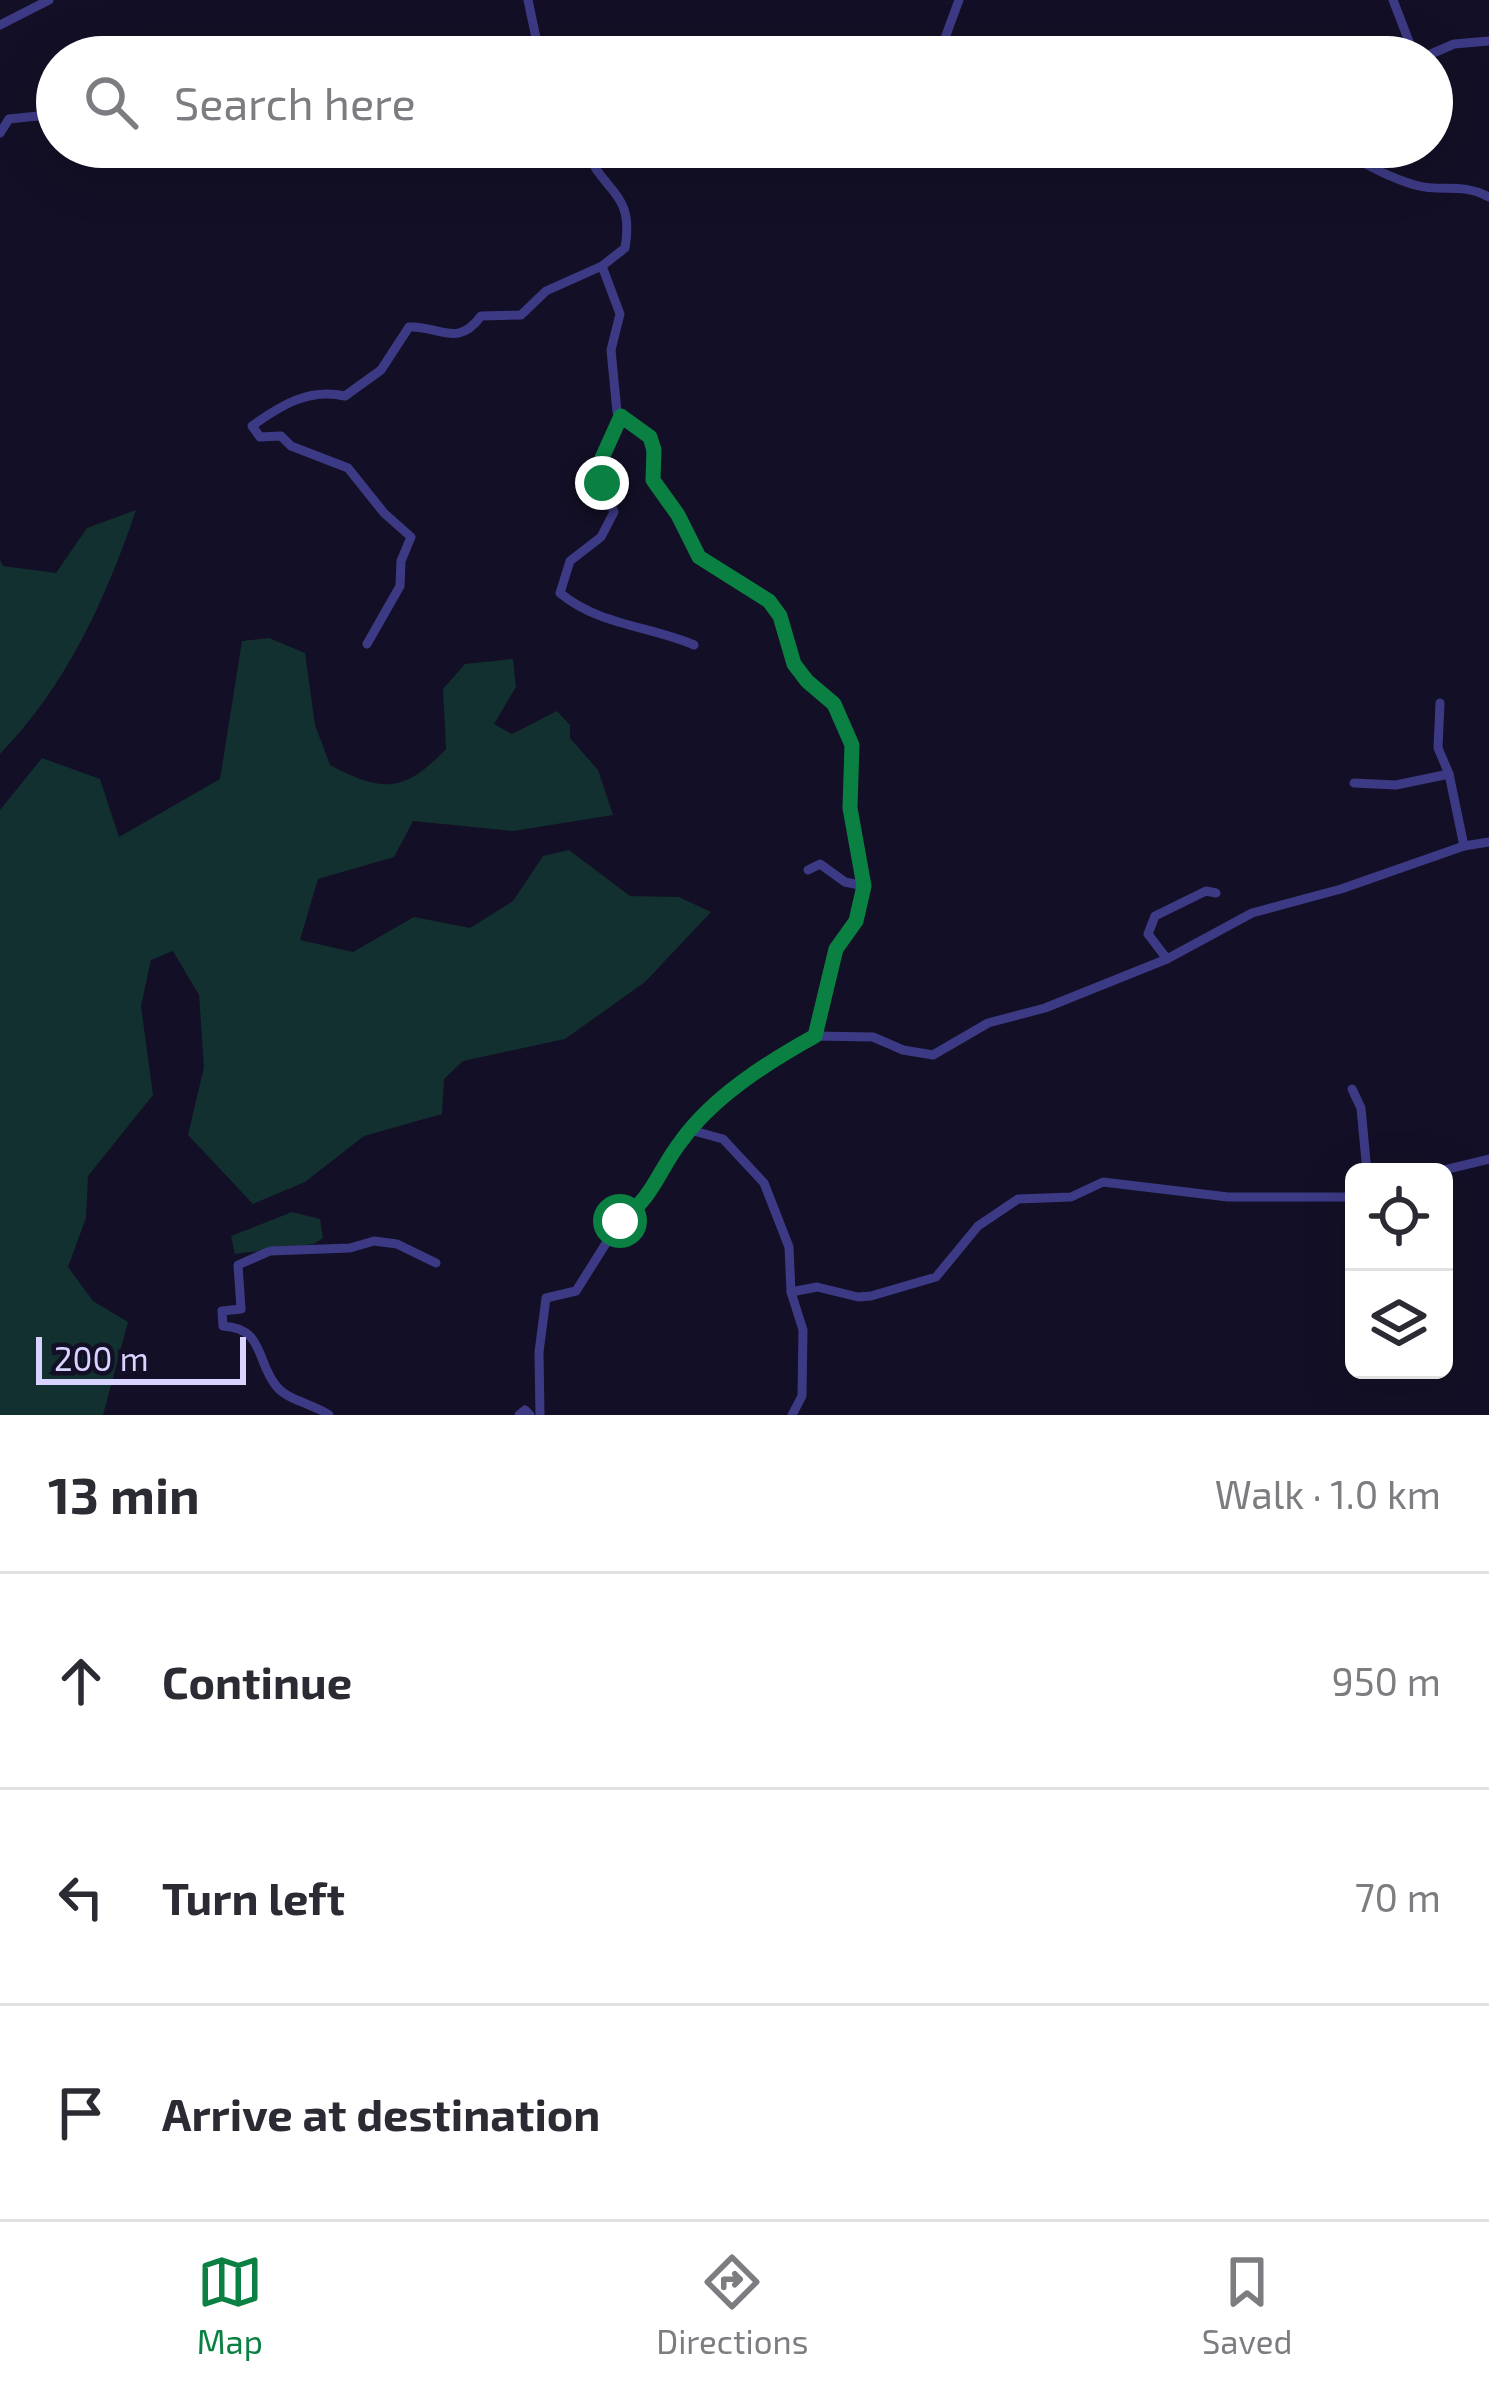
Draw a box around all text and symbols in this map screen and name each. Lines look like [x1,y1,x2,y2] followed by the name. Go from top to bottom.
[36,36,1453,168] search box
[78,69,144,135] icon: search
[174,75,416,129] text: Search here
[575,456,629,510] route end
[1345,1163,1453,1379] map controls
[1345,1163,1453,1271] button: locate
[593,1194,647,1248] route start
[1345,1271,1453,1379] button: layers
[36,1331,246,1384] scale bar
[54,1338,149,1378] text: 200 m
[48,1463,200,1524] text: 13 min
[1215,1470,1441,1517] text: Walk · 1.0 km
[48,1648,114,1714] icon: ahead
[162,1654,352,1708] text: Continue
[1331,1657,1441,1704] text: 950 m
[48,1864,114,1930] icon: left
[162,1870,345,1924] text: Turn left
[1355,1873,1441,1920] text: 70 m
[48,2080,114,2146] icon: arrive
[162,2086,600,2140] text: Arrive at destination
[197,2249,263,2361] tab: Map
[656,2249,808,2361] tab: Directions
[1202,2249,1292,2361] tab: Saved

